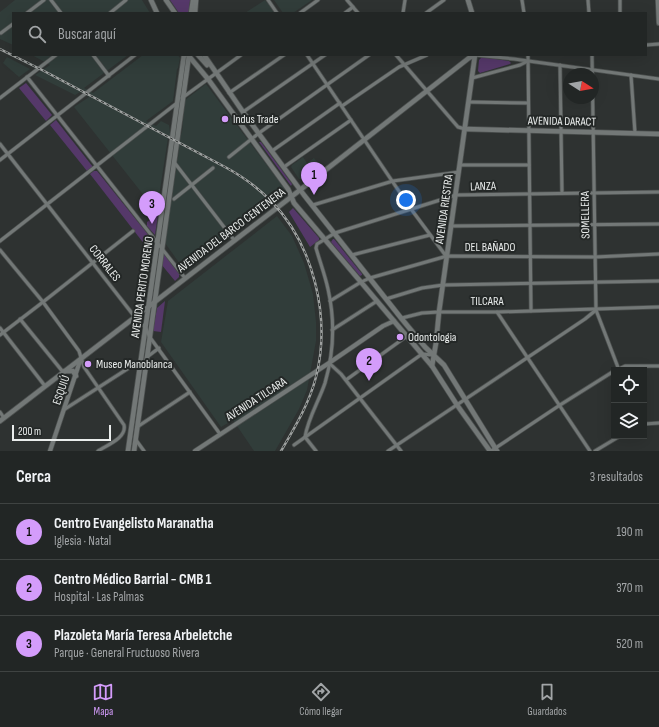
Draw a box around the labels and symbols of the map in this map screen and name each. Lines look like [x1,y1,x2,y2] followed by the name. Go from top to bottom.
[563,68,599,104] north arrow
[233,112,279,127] place label: Indus Trade
[527,113,596,130] street label: AVENIDA DARACT
[220,114,230,124] marker: Indus Trade
[301,162,327,195] pin: 1
[432,173,457,246] street label: AVENIDA RIESTRA
[470,179,497,194] street label: LANZA
[173,184,289,277] street label: AVENIDA DEL BARCO CENTENERA
[396,190,416,210] your location
[578,190,593,239] street label: SOMELLERA
[139,191,165,224] pin: 3
[128,235,157,340] street label: AVENIDA PERITO MORENO
[465,240,515,255] street label: DEL BAÑADO
[86,242,124,285] street label: CORRALES
[470,294,504,309] street label: TILCARA
[408,330,457,345] place label: Odontologia
[395,332,405,342] marker: Odontologia
[356,348,382,381] pin: 2
[96,357,173,372] place label: Museo Manoblanca
[83,359,93,369] marker: Museo Manoblanca
[49,373,74,407] street label: ESQUIÚ
[222,374,290,425] street label: AVENIDA TILCARA
[12,423,111,442] scale bar

